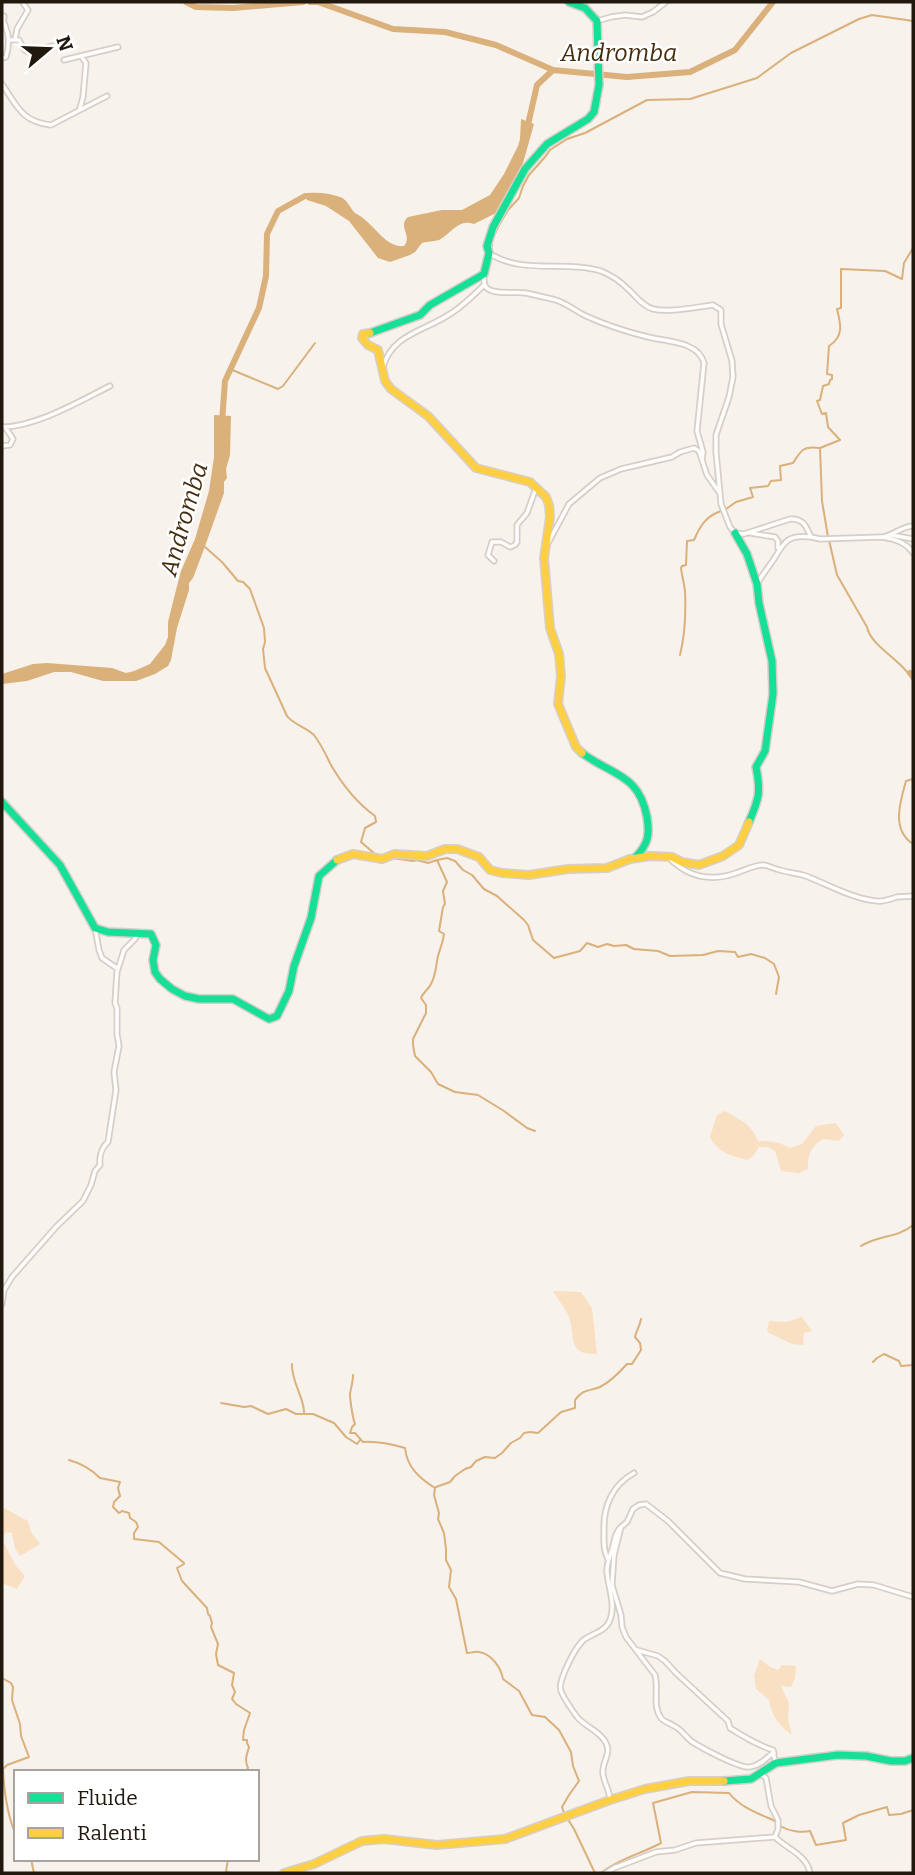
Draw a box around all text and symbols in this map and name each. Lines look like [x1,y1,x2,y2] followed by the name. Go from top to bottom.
[14,14,84,84] north arrow
[51,33,78,55] text: N
[560,39,677,67] water label: Andromba
[154,459,214,580] water label: Andromba
[14,1770,259,1861] legend
[77,1785,138,1811] text: Fluide
[77,1820,147,1846] text: Ralenti

